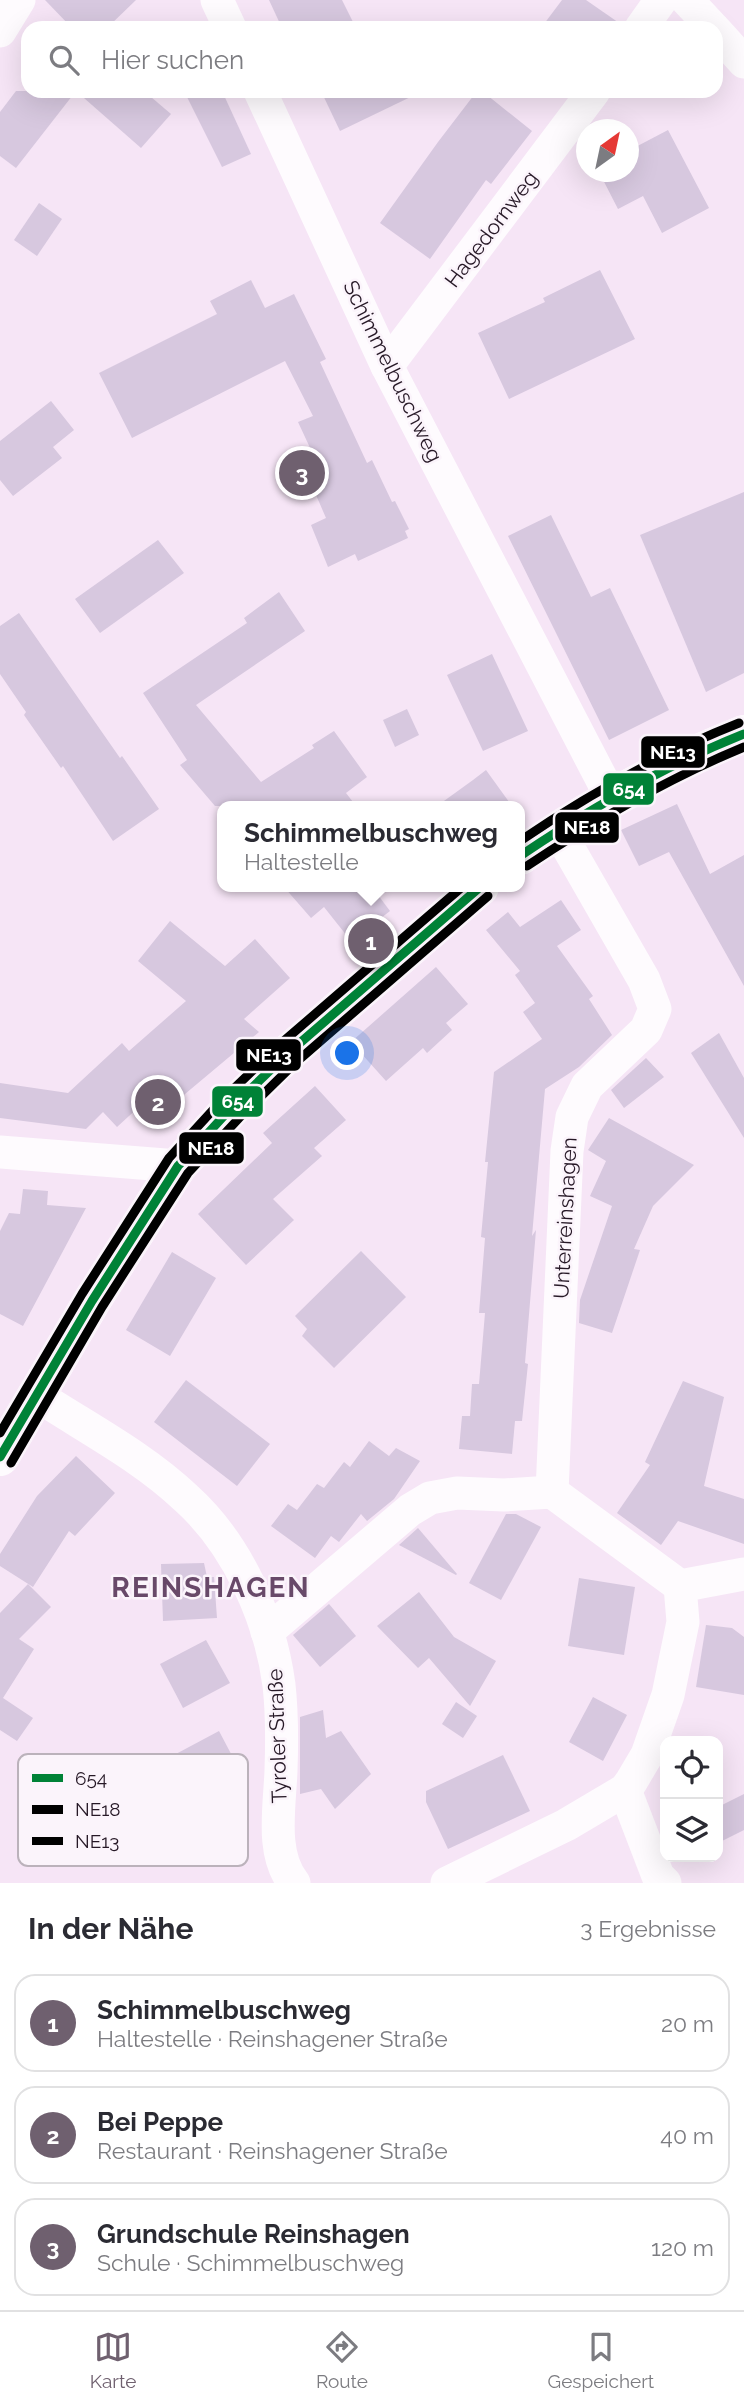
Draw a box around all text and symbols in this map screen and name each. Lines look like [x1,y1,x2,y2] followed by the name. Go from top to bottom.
[21,21,723,98] search box
[45,41,83,79] icon: search
[101,45,244,75] text: Hier suchen
[576,119,639,182] north arrow
[439,166,543,292] street label: Hagedornweg
[338,276,448,466] street label: Schimmelbuschweg
[279,447,325,499] pin: 3
[640,735,706,769] line badge: NE13
[650,741,696,763] text: NE13
[602,772,655,806] line badge: 654
[613,778,646,800] text: 654
[217,801,525,892] popup
[554,811,620,844] line badge: NE18
[564,816,610,838] text: NE18
[244,818,498,848] text: Schimmelbuschweg
[244,848,359,875] text: Haltestelle
[348,915,394,967] pin: 1
[330,1036,364,1070] your location
[235,1038,302,1072] line badge: NE13
[246,1044,292,1066] text: NE13
[135,1076,181,1128] pin: 2
[211,1085,264,1118] line badge: 654
[222,1090,255,1112] text: 654
[178,1131,245,1165] line badge: NE18
[548,1136,582,1300] street label: Unterreinshagen
[188,1137,234,1159] text: NE18
[111,1571,311,1604] district label: REINSHAGEN
[262,1668,292,1804] street label: Tyroler Straße
[660,1736,723,1862] map controls
[660,1736,723,1799] button: locate
[18,1754,248,1866] legend
[75,1767,107,1789] text: 654
[75,1798,121,1820] text: NE18
[660,1799,723,1862] button: layers
[75,1830,120,1852] text: NE13
[28,1911,193,1946] text: In der Nähe
[580,1915,716,1942] text: 3 Ergebnisse
[97,1995,351,2025] text: Schimmelbuschweg
[47,2010,59,2037] text: 1
[661,2010,714,2037] text: 20 m
[97,2025,448,2052] text: Haltestelle · Reinshagener Straße
[97,2107,223,2137] text: Bei Peppe
[47,2122,59,2149] text: 2
[660,2122,714,2149] text: 40 m
[97,2137,448,2164] text: Restaurant · Reinshagener Straße
[97,2219,410,2249] text: Grundschule Reinshagen
[47,2234,59,2261] text: 3
[651,2234,714,2261] text: 120 m
[97,2249,404,2276] text: Schule · Schimmelbuschweg
[90,2328,136,2392] tab: Karte
[316,2328,368,2392] tab: Route
[548,2328,654,2392] tab: Gespeichert

